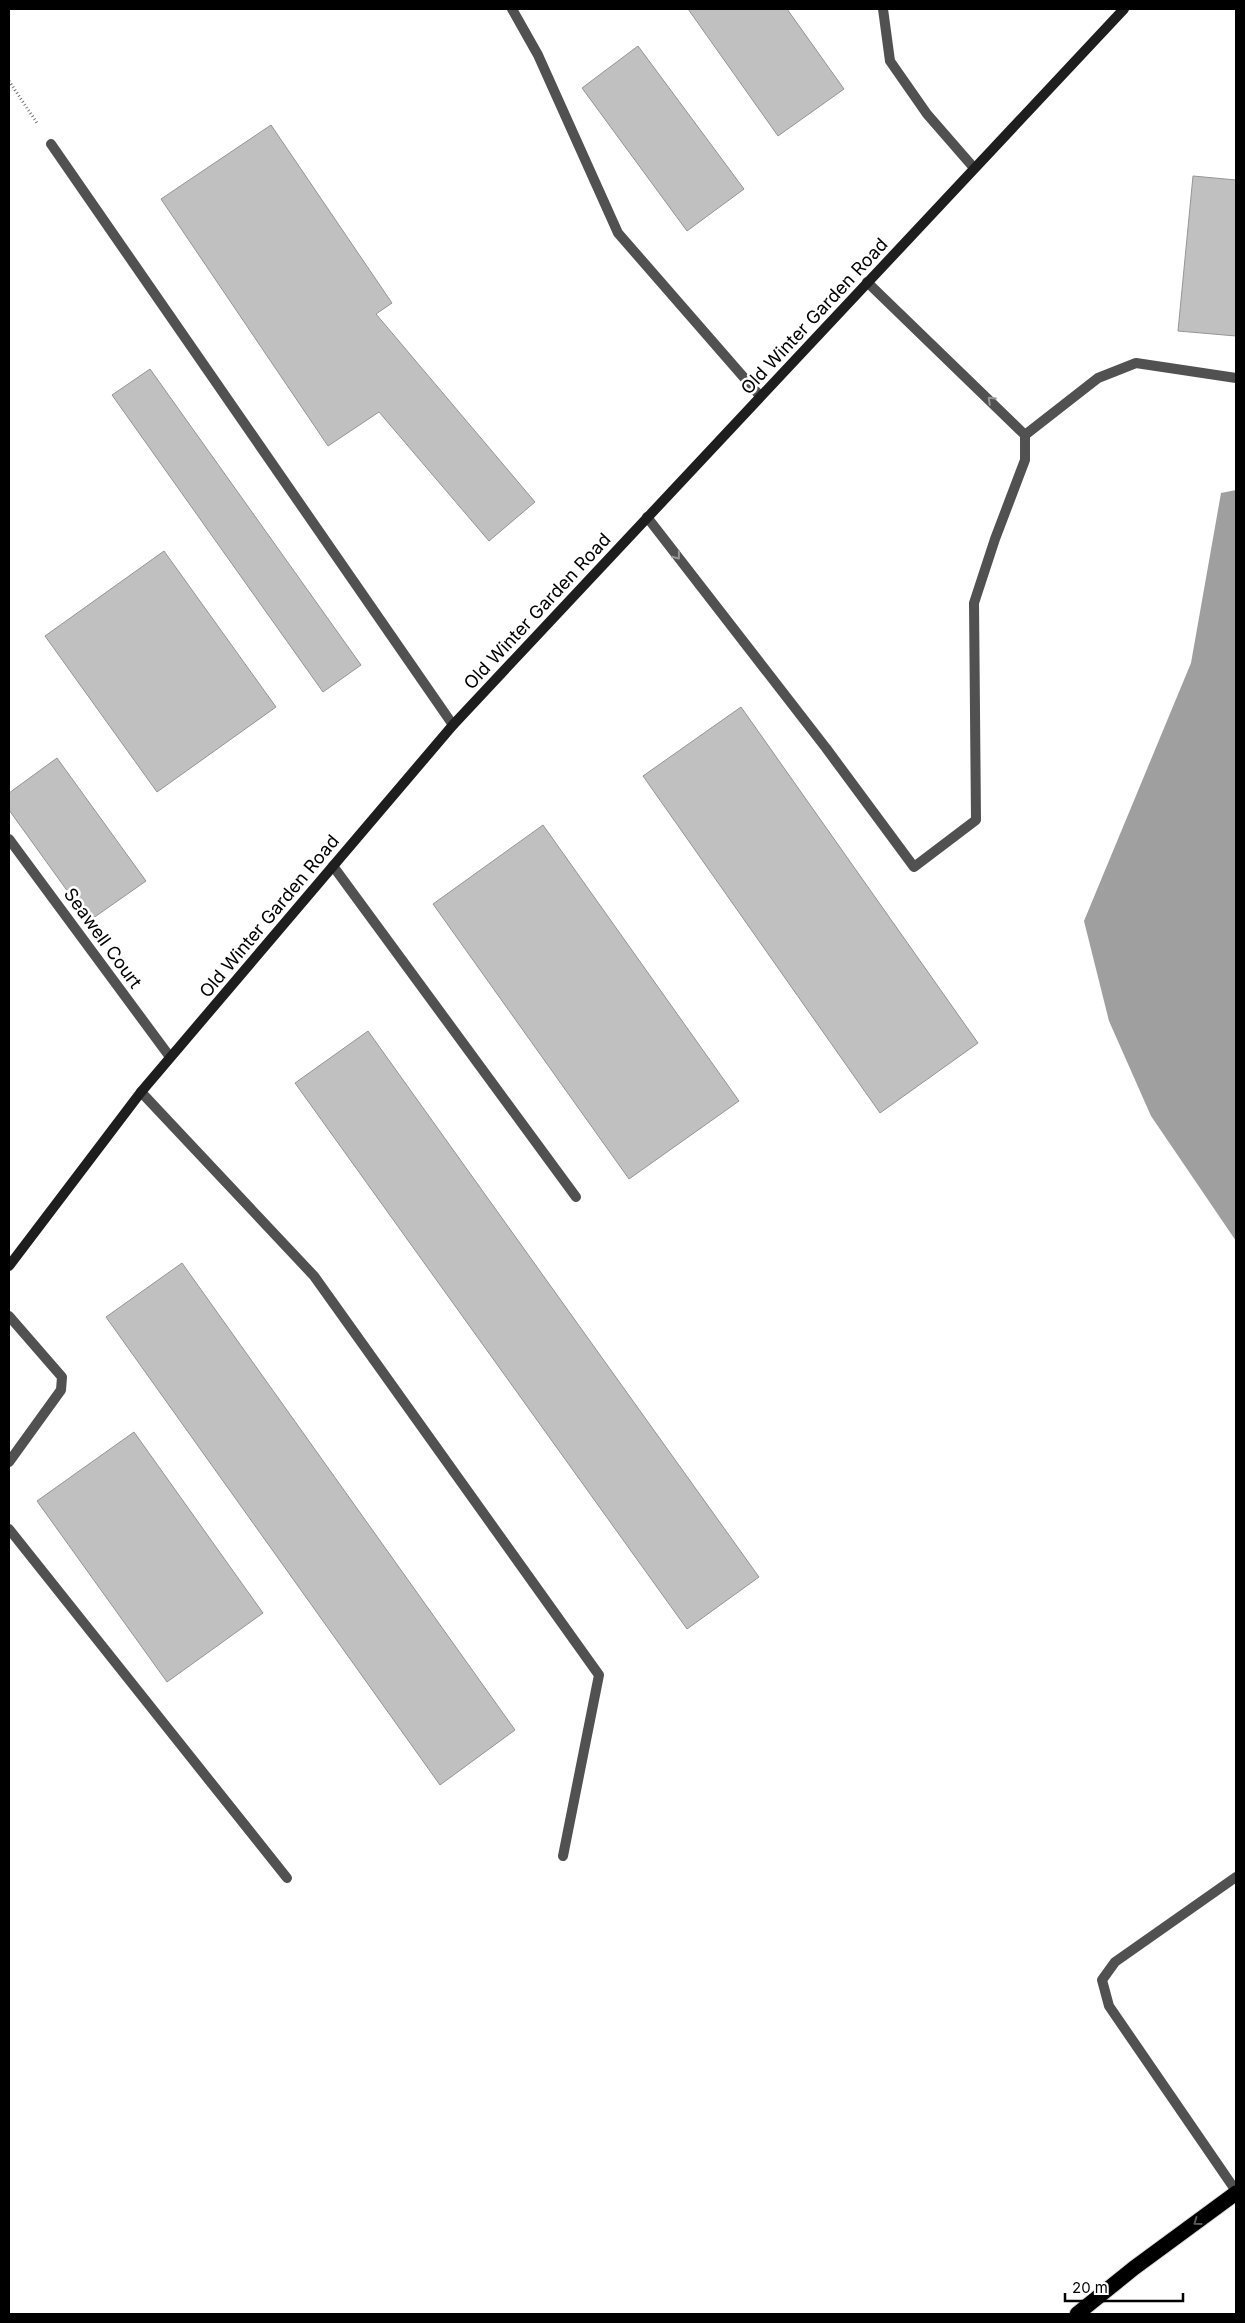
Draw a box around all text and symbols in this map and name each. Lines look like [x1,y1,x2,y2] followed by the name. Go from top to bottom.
[736,234,892,398] street label: Old Winter Garden Road
[988,397,997,406] one-way arrow
[459,529,615,693] street label: Old Winter Garden Road
[672,550,680,559] one-way arrow
[195,830,343,1002] street label: Old Winter Garden Road
[60,884,146,992] street label: Seawell Court
[1193,2216,1203,2225] one-way arrow
[1065,2270,1182,2302] scale bar
[1072,2278,1108,2297] text: 20 m

